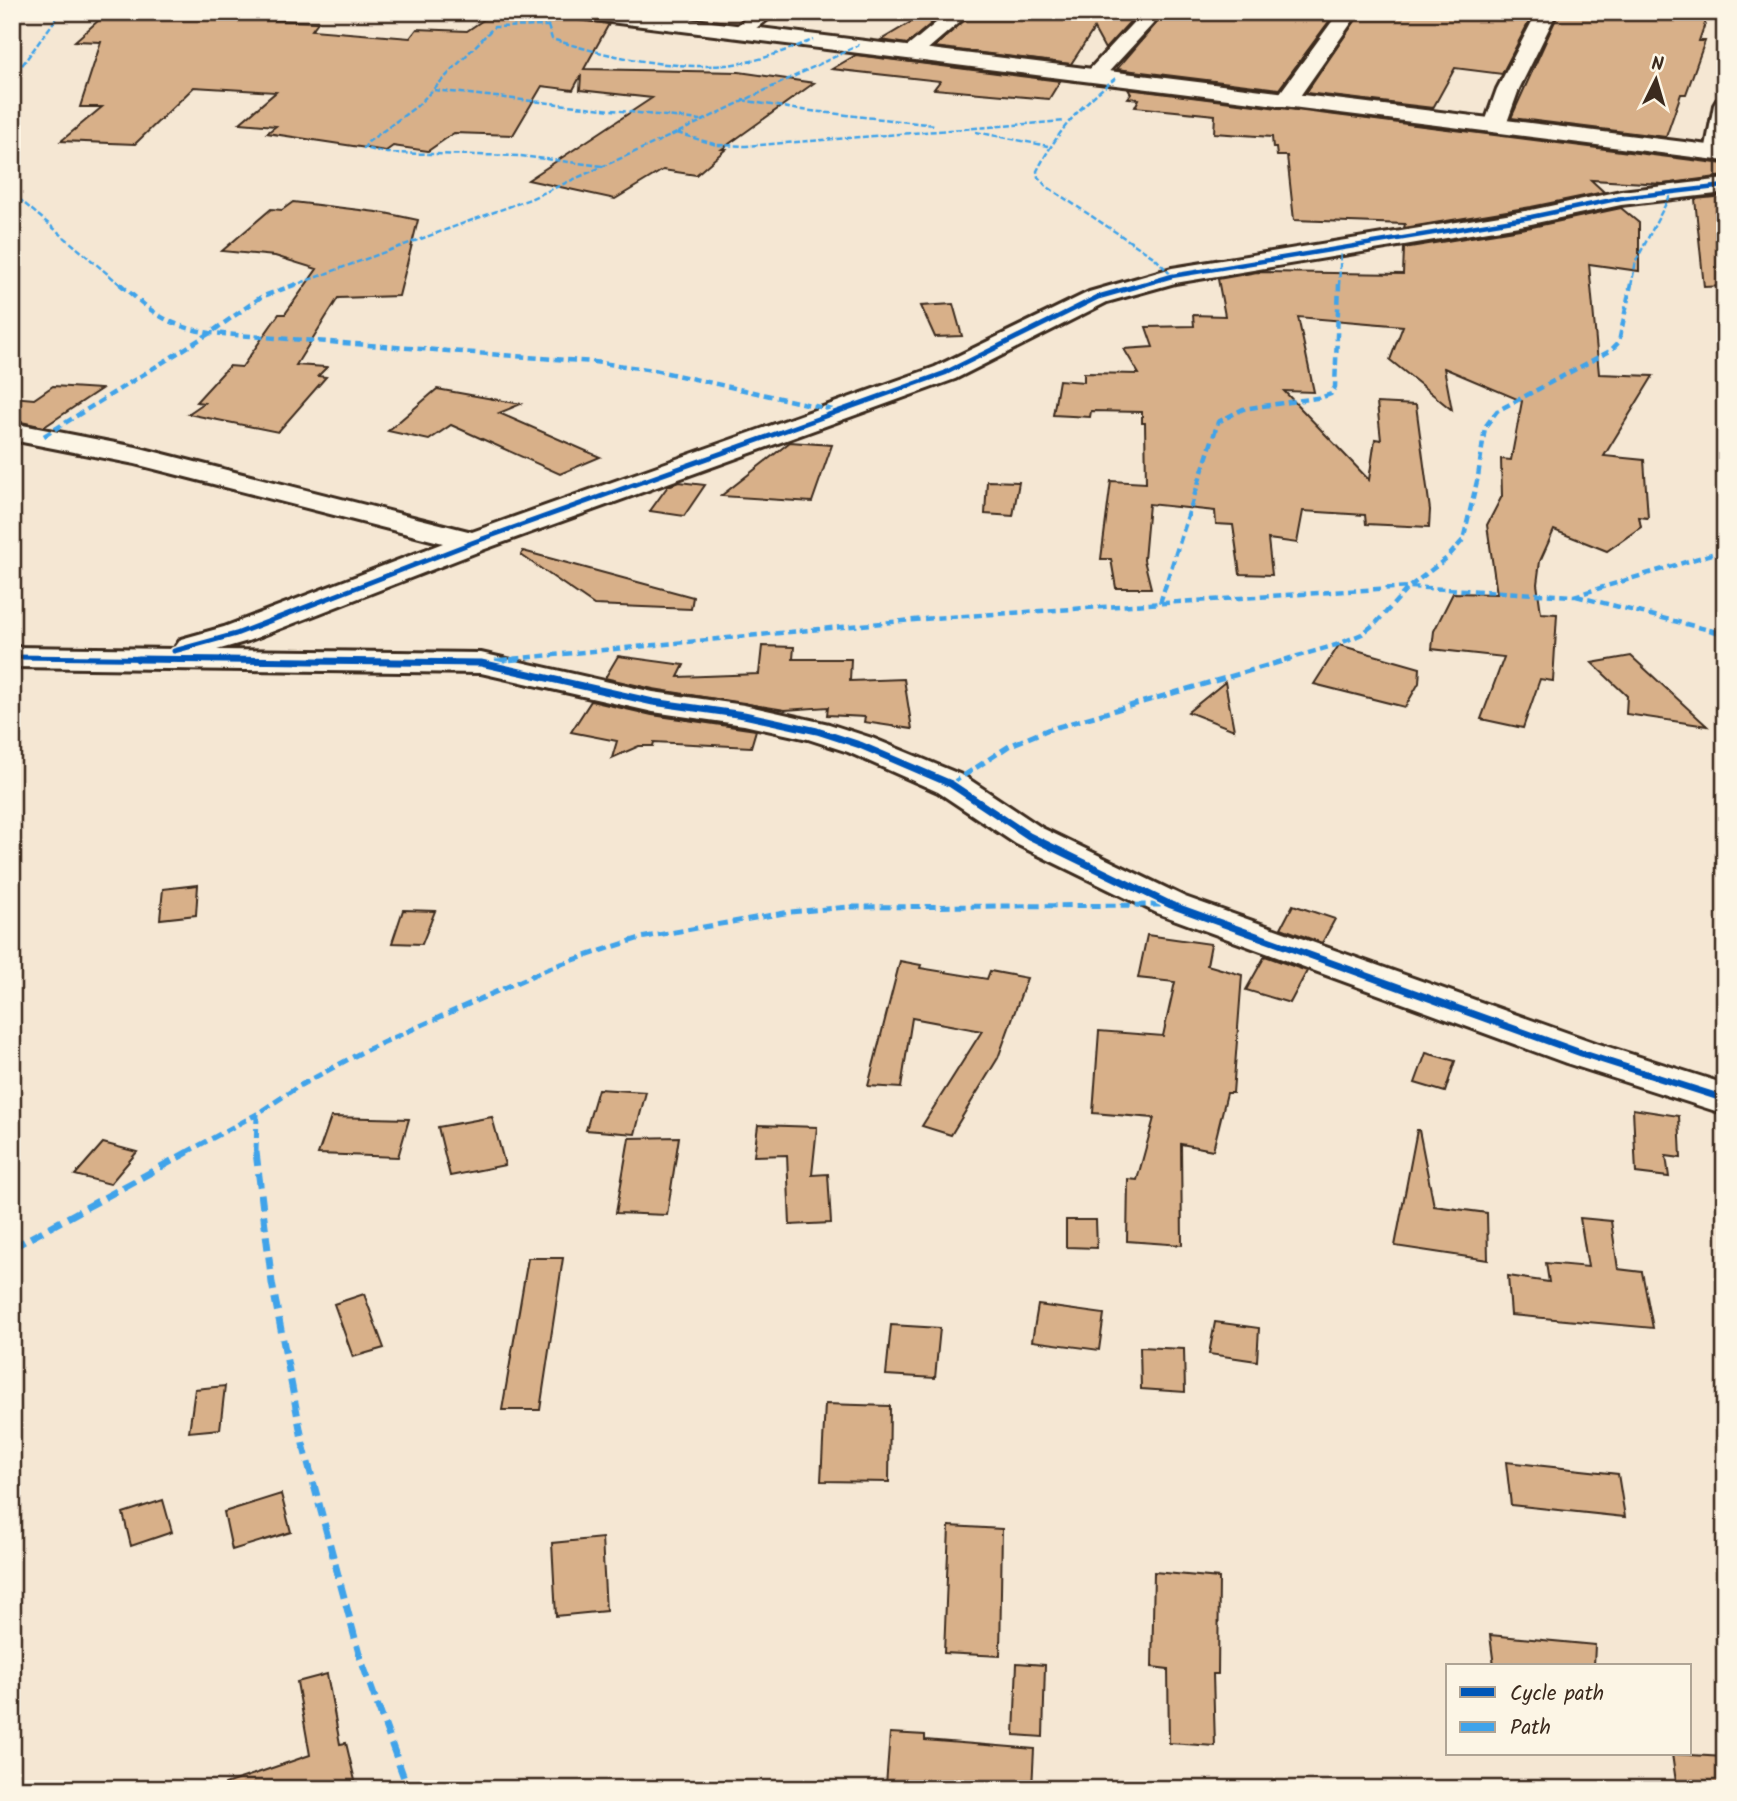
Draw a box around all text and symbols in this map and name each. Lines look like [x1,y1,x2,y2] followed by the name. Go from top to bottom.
[1622,46,1692,116] north arrow
[1650,50,1665,81] text: N
[1446,1664,1692,1756] legend
[1510,1678,1604,1711] text: Cycle path
[1510,1712,1551,1745] text: Path

